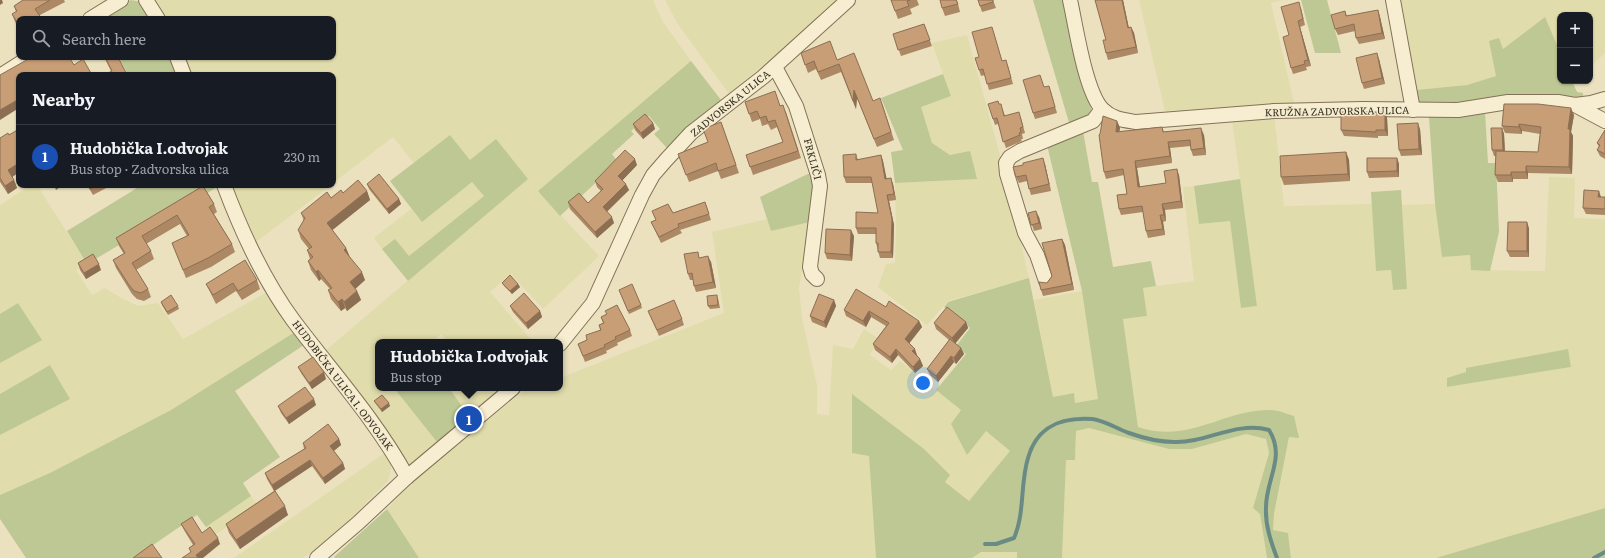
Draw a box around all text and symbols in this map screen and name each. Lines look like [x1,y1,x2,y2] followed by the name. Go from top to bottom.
[1557,12,1593,84] map controls
[1557,12,1593,48] button: +
[16,16,336,60] search box
[30,27,52,49] icon: search
[62,27,146,50] text: Search here
[1557,48,1593,84] button: −
[687,65,773,139] street label: ZADVORSKA ULICA
[32,86,95,111] text: Nearby
[1265,102,1410,119] street label: KRUŽNA ZADVORSKA ULICA
[70,136,228,159] text: Hudobička I.odvojak
[801,136,826,181] street label: FRKLIČI
[42,147,48,166] text: 1
[284,147,320,166] text: 230 m
[70,159,229,178] text: Bus stop · Zadvorska ulica
[289,316,398,453] street label: HUDOBIČKA ULICA I. ODVOJAK
[375,339,563,391] popup
[390,344,548,367] text: Hudobička I.odvojak
[390,367,442,386] text: Bus stop
[913,373,933,393] your location
[456,404,482,434] pin: 1

